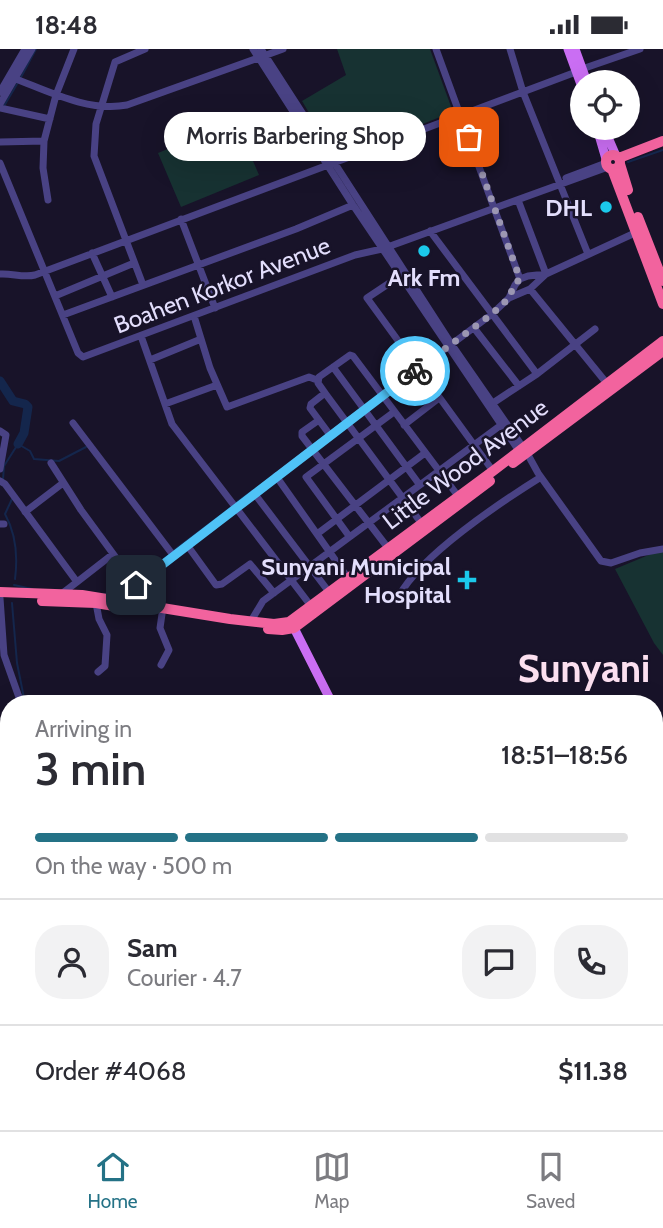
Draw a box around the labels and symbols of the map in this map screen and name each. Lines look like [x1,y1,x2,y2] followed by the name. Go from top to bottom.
[439,107,499,167] pin
[164,113,427,161] callout: Morris Barbering Shop
[545,193,592,222] place label: DHL
[598,199,614,215] marker: DHL
[110,230,334,340] street label: Boahen Korkor Avenue
[416,243,432,259] marker: Ark Fm
[388,263,460,292] place label: Ark Fm
[380,336,450,406] courier
[377,392,553,536] street label: Little Wood Avenue
[261,552,451,609] place label: Sunyani Municipal Hospital
[106,555,166,615] pin
[457,570,477,590] marker: Sunyani Municipal Hospital
[518,645,650,692] district label: Sunyani

